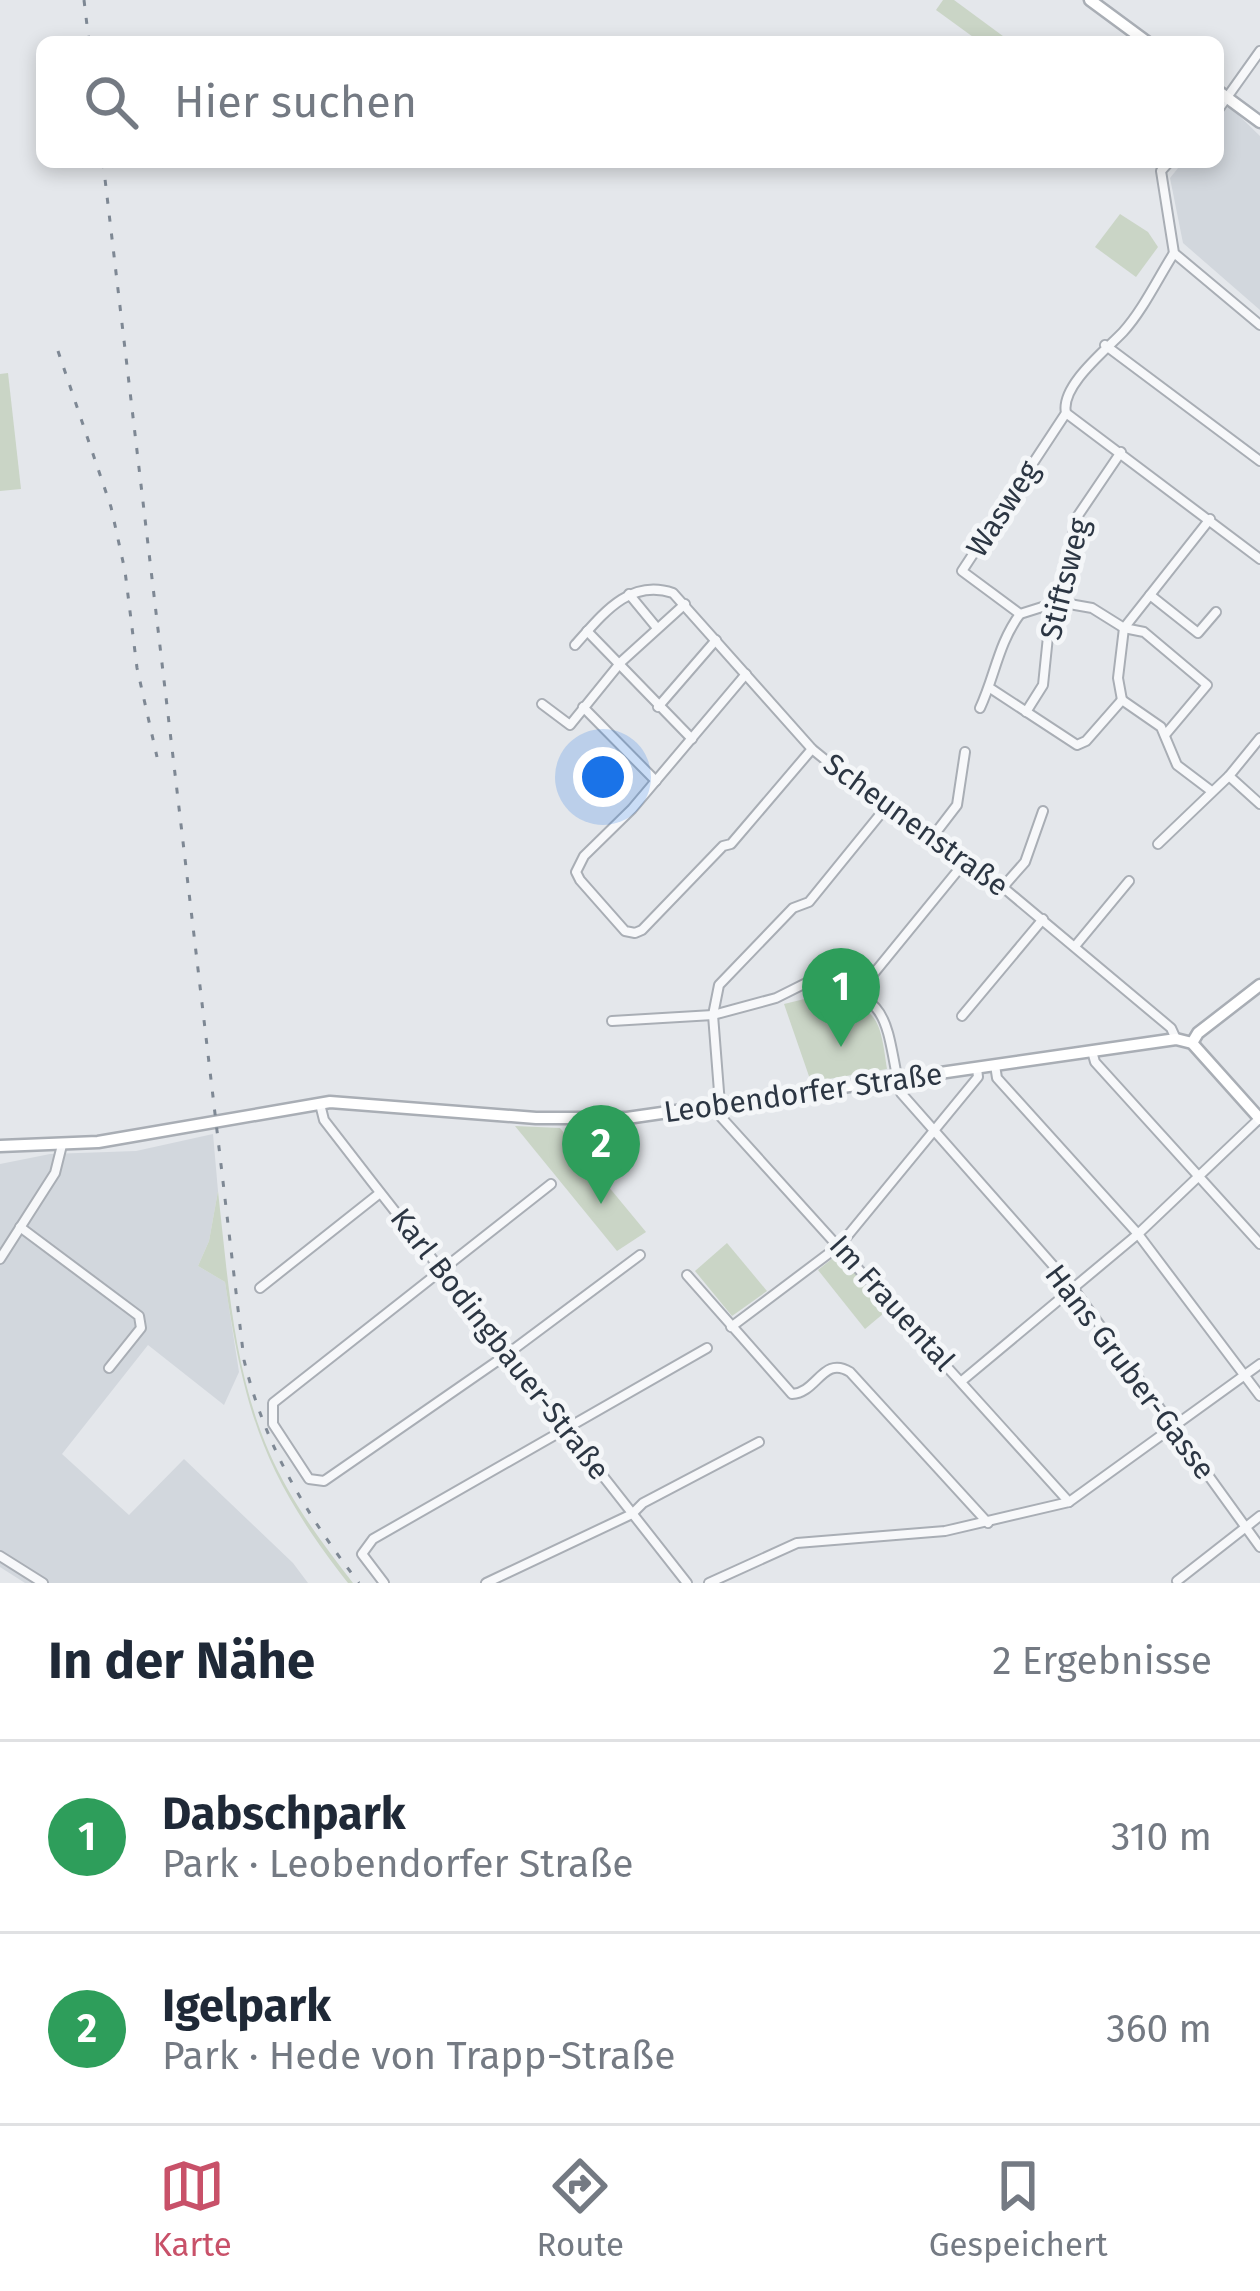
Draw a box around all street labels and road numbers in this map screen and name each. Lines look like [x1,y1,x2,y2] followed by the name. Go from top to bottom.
[959,454,1047,564] street label: Wasweg
[1033,514,1098,643] street label: Stiftsweg
[817,746,1015,904] street label: Scheunenstraße
[662,1056,944,1130] street label: Leobendorfer Straße
[383,1201,617,1487] street label: Karl Bodingbauer-Straße
[822,1228,962,1378] street label: Im Frauental
[1037,1257,1223,1487] street label: Hans Gruber-Gasse

